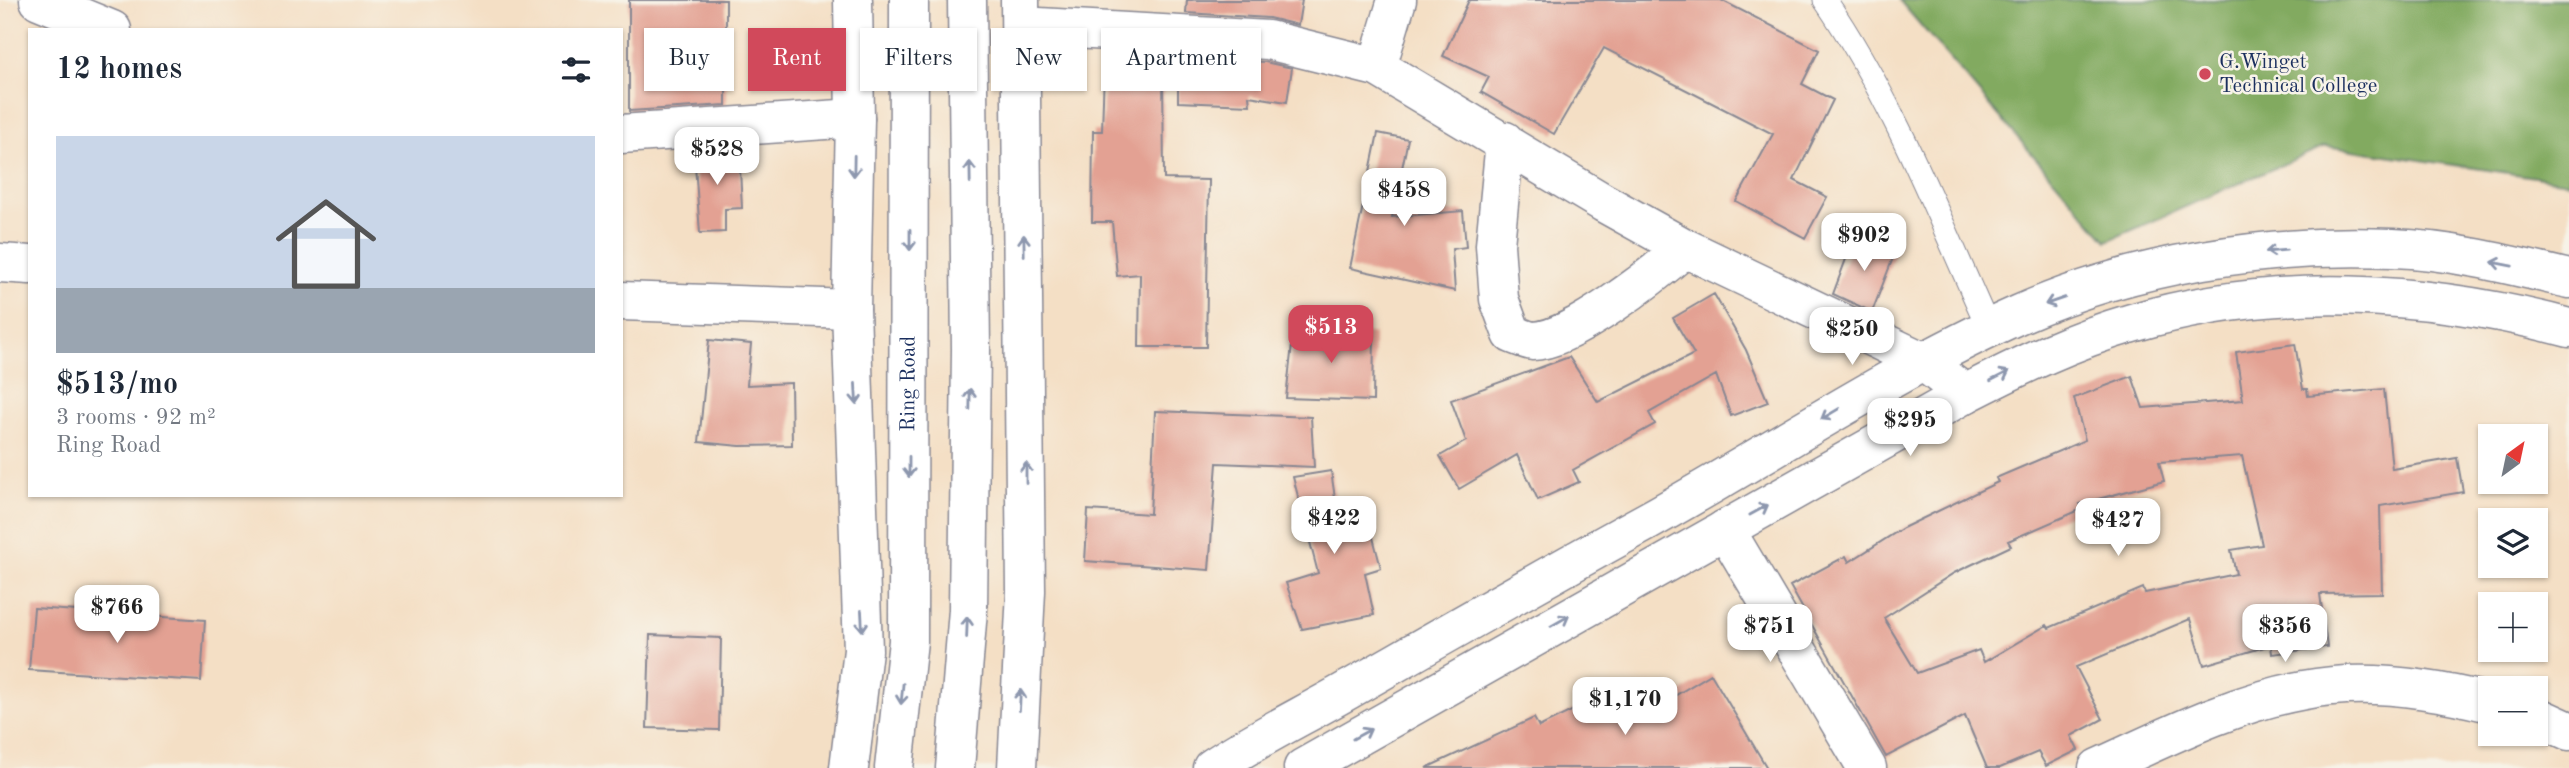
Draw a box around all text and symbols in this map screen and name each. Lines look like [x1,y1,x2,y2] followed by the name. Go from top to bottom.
[644,28,734,91] chip: Buy
[748,28,846,91] chip: Rent
[860,28,977,91] chip: Filters
[991,28,1087,91] chip: New
[1101,28,1261,91] chip: Apartment
[557,51,595,89] icon: filters
[2219,52,2377,97] place label: G.Winget Technical College
[56,55,182,85] text: 12 homes
[2197,66,2213,82] marker: G.Winget Technical College
[676,128,758,187] pin: $528
[690,138,744,161] text: $528
[848,154,861,177] one-way arrow
[963,161,976,184] one-way arrow
[1363,168,1445,228] pin: $458
[1377,179,1431,202] text: $458
[263,181,389,307] icon: home
[1823,214,1905,273] pin: $902
[1837,224,1891,247] text: $902
[903,228,917,251] one-way arrow
[1017,234,1031,257] one-way arrow
[2266,245,2288,258] one-way arrow
[2491,256,2514,270] one-way arrow
[2045,296,2067,308] one-way arrow
[1290,306,1372,365] pin: $513
[1811,308,1893,367] pin: $250
[1304,316,1358,339] text: $513
[1825,318,1879,341] text: $250
[898,336,919,432] street label: Ring Road
[1989,368,2010,382] one-way arrow
[56,370,178,400] text: $513/mo
[849,382,862,405] one-way arrow
[964,388,977,411] one-way arrow
[1869,398,1951,458] pin: $295
[56,406,216,429] text: 3 rooms · 92 m²
[1821,407,1841,421] one-way arrow
[1883,409,1937,432] text: $295
[2478,424,2548,494] north arrow
[2478,424,2548,746] map controls
[56,434,161,457] text: Ring Road
[902,455,916,478] one-way arrow
[1019,461,1033,484] one-way arrow
[1293,496,1375,556] pin: $422
[2077,498,2159,558] pin: $427
[1748,503,1768,517] one-way arrow
[1307,507,1361,530] text: $422
[2478,508,2548,578] button: layers
[2091,509,2145,532] text: $427
[76,586,158,645] pin: $766
[2478,592,2548,662] button: +
[90,596,144,619] text: $766
[1729,604,1811,664] pin: $751
[2244,604,2326,664] pin: $356
[855,609,868,632] one-way arrow
[1549,614,1570,627] one-way arrow
[1743,615,1797,638] text: $751
[2258,615,2312,638] text: $356
[961,616,974,639] one-way arrow
[2478,676,2548,746] button: −
[1568,678,1682,737] pin: $1,170
[895,683,908,705] one-way arrow
[1588,688,1662,711] text: $1,170
[1014,689,1027,712] one-way arrow
[1352,727,1372,741] one-way arrow

